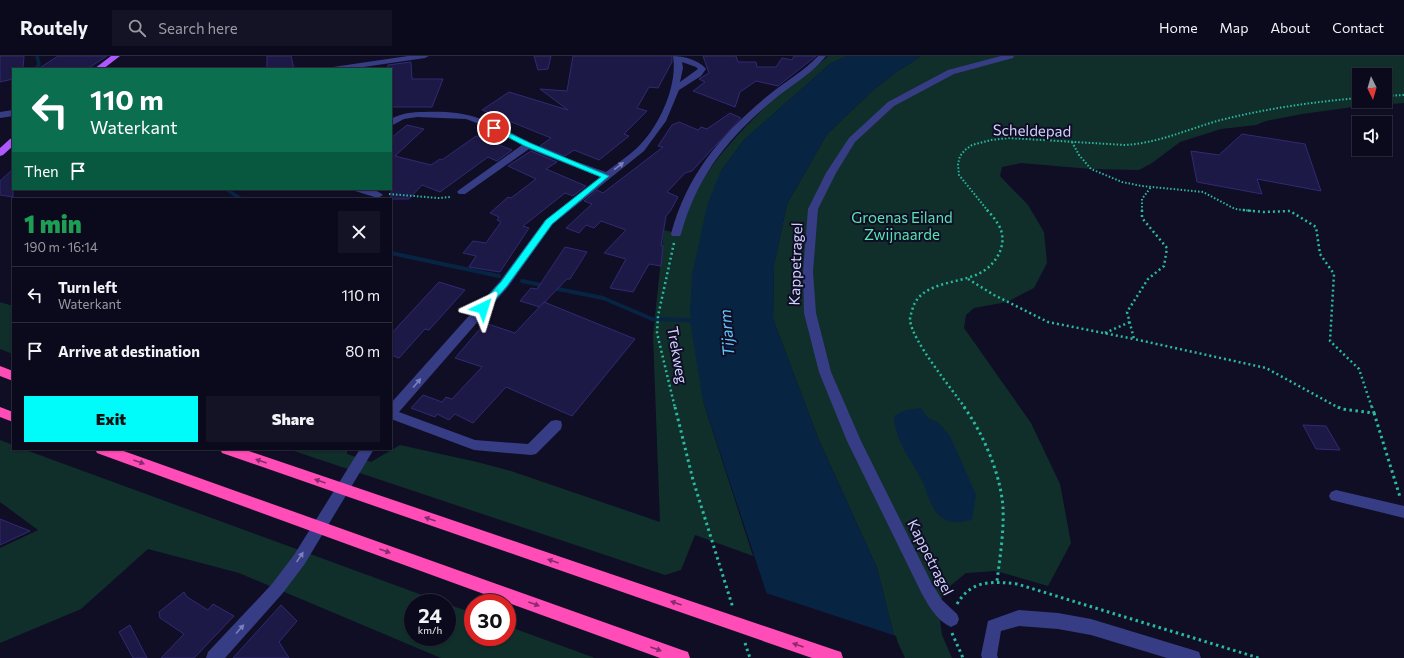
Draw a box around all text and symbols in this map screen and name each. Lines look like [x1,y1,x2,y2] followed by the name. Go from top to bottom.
[112,10,392,46] search box
[20,16,88,39] text: Routely
[126,17,148,39] icon: search
[158,19,238,37] text: Search here
[1159,19,1198,36] text: Home
[1220,19,1248,36] text: Map
[1270,19,1310,36] text: About
[1332,19,1384,36] text: Contact
[1352,68,1392,108] north arrow
[1352,68,1392,156] map controls
[90,82,164,116] text: 110 m
[24,84,76,136] icon: left
[477,111,511,145] pin
[90,116,178,138] text: Waterkant
[1352,116,1392,156] button: sound
[483,117,505,139] icon: arrive
[993,120,1071,140] street label: Scheldepad
[67,160,89,182] icon: arrive
[24,162,59,180] text: Then
[613,162,624,170] one-way arrow
[851,208,953,243] park label: Groenas Eiland Zwijnaarde
[24,209,82,238] text: 1 min
[338,211,380,253] button: close
[785,222,805,306] street label: Kappetragel
[24,239,98,255] text: 190 m · 16:14
[58,278,117,296] text: Turn left
[24,284,46,306] icon: left
[341,286,380,304] text: 110 m
[462,287,504,329] position arrow
[58,296,121,312] text: Waterkant
[714,309,738,357] water label: Tijarm
[664,325,692,385] street label: Trekweg
[24,340,46,362] icon: arrive
[58,342,200,360] text: Arrive at destination
[345,342,380,360] text: 80 m
[412,378,421,388] one-way arrow
[24,396,198,442] button: Exit
[206,396,380,442] button: Share
[254,457,266,463] one-way arrow
[133,460,145,466] one-way arrow
[314,478,326,484] one-way arrow
[424,516,436,522] one-way arrow
[904,516,958,598] street label: Kappetragel
[379,548,391,554] one-way arrow
[296,552,304,563] one-way arrow
[547,558,559,564] one-way arrow
[464,594,516,646] speed limit sign: 30
[670,600,682,606] one-way arrow
[528,602,540,608] one-way arrow
[418,603,442,627] text: 24
[235,624,244,634] one-way arrow
[418,624,442,636] text: km/h
[792,642,804,648] one-way arrow
[650,646,662,652] one-way arrow

